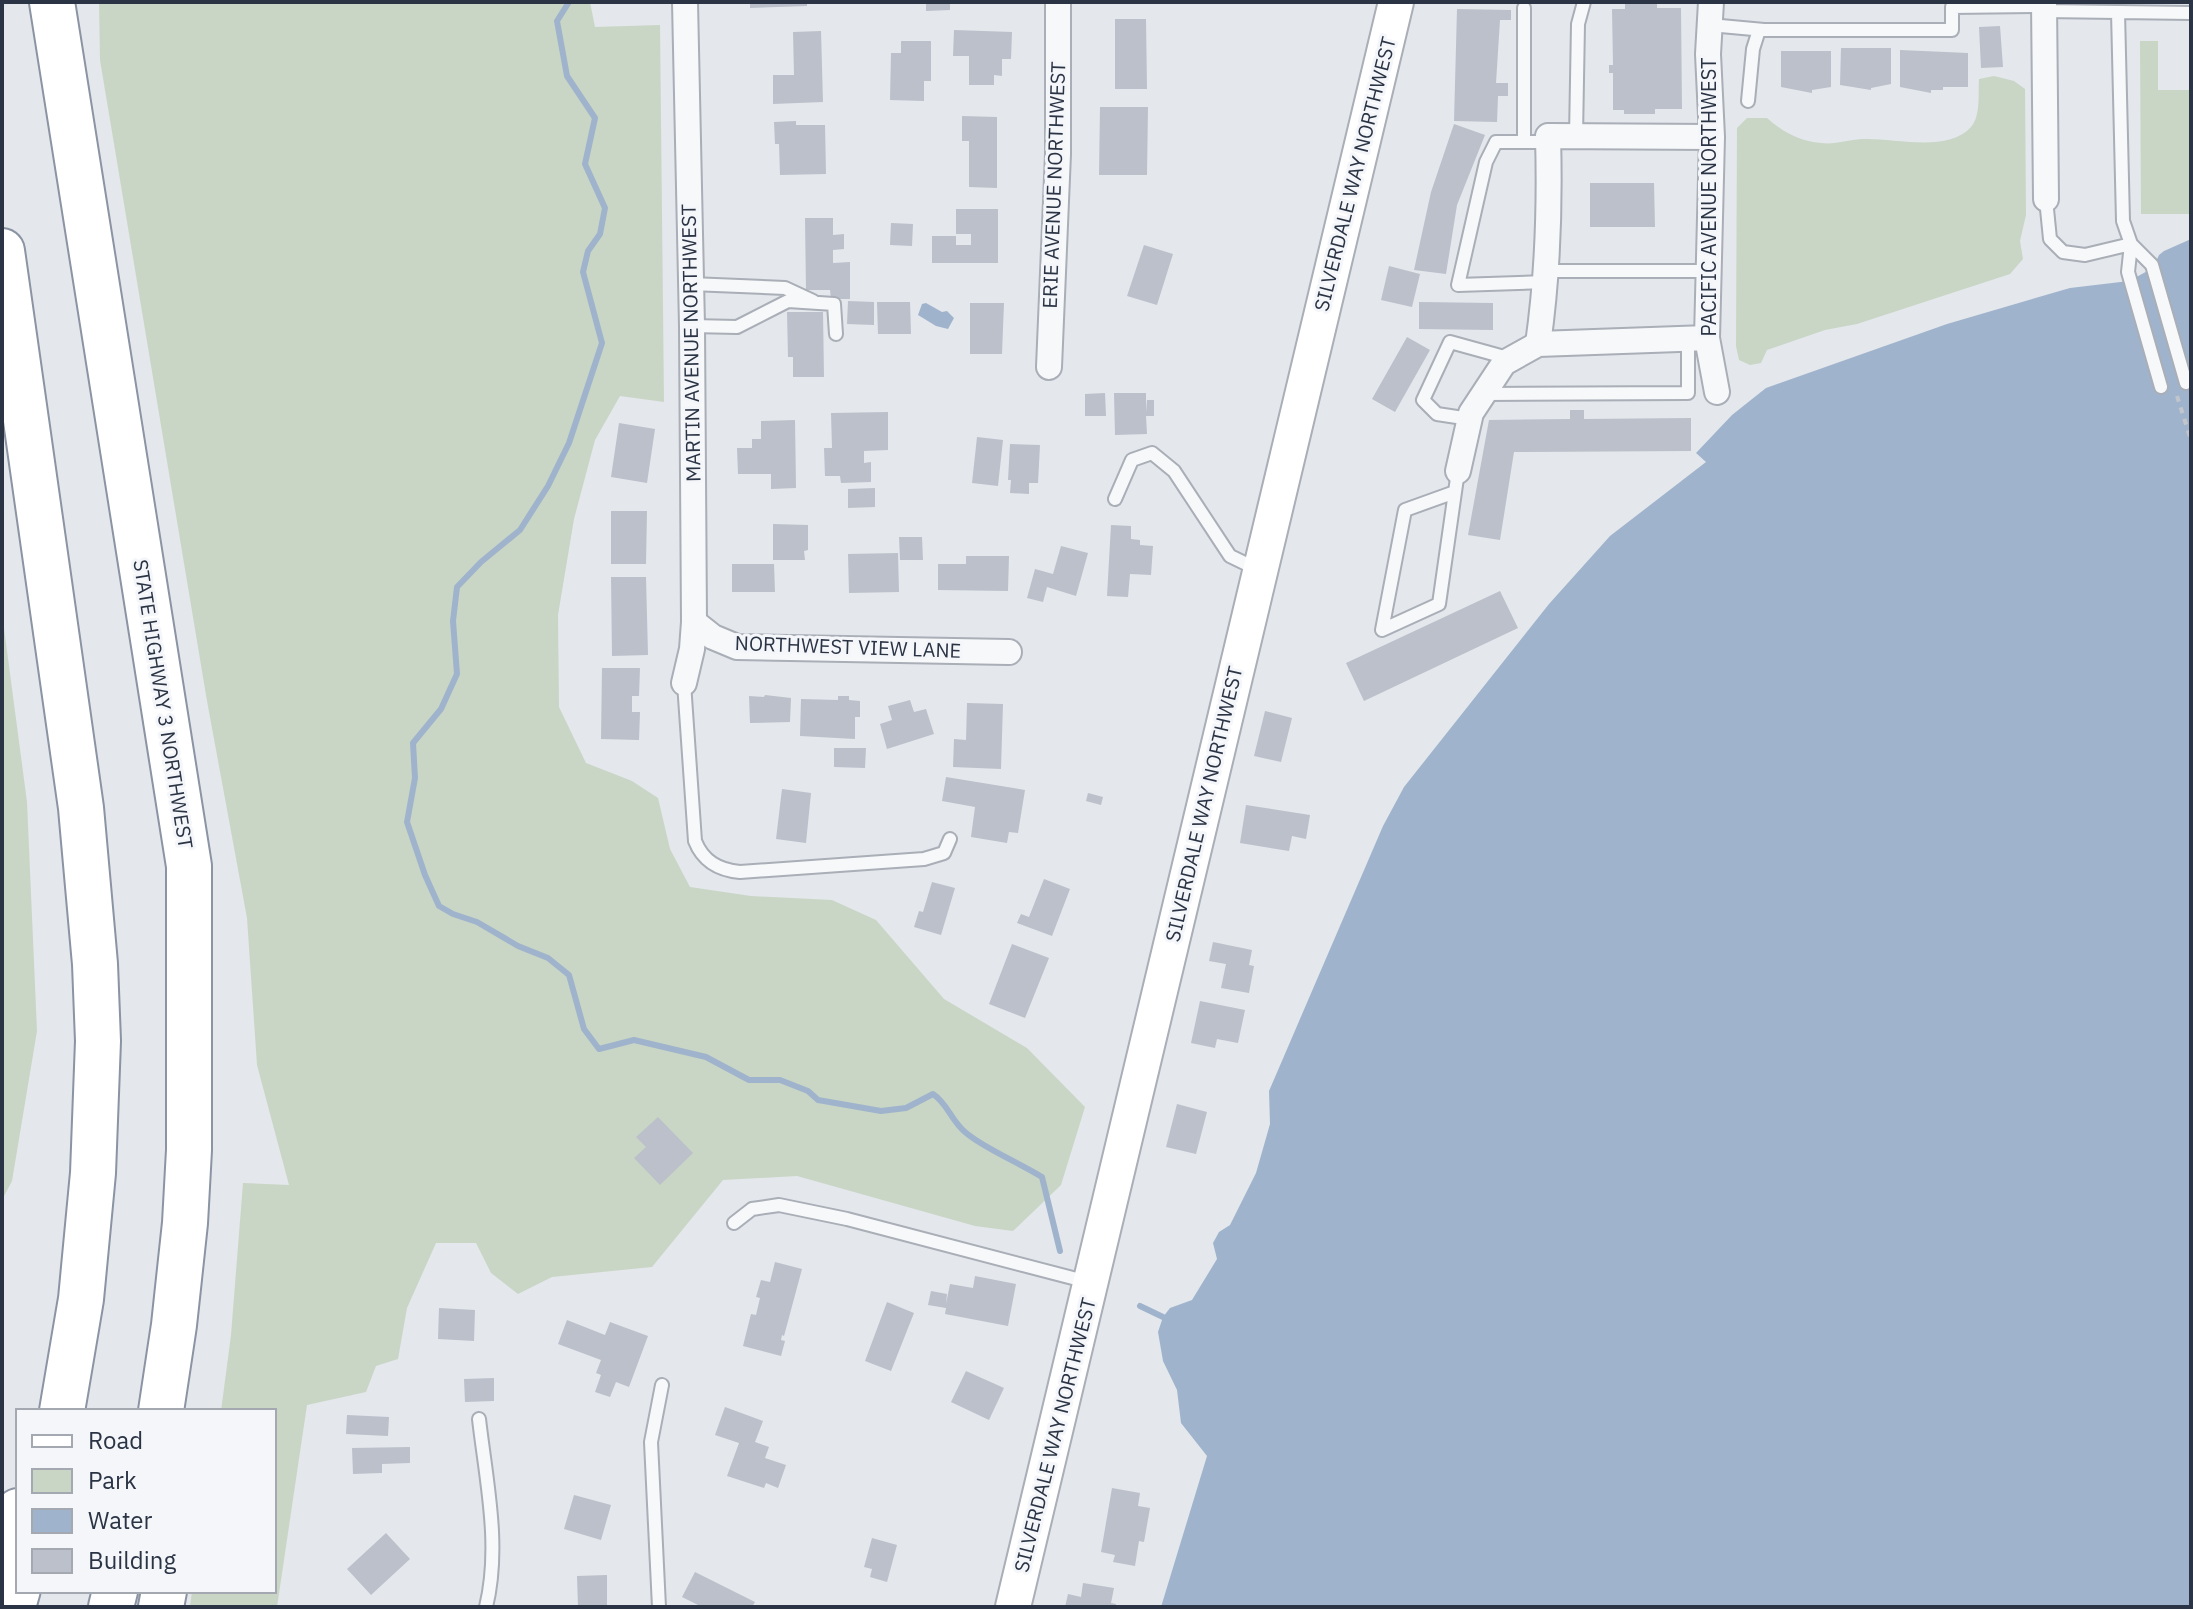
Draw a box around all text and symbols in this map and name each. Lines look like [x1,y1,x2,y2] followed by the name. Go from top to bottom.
[1307,34,1402,314] street label: SILVERDALE WAY NORTHWEST
[1695,58,1722,336] street label: PACIFIC AVENUE NORTHWEST
[1036,61,1071,309] street label: ERIE AVENUE NORTHWEST
[675,204,706,482] street label: MARTIN AVENUE NORTHWEST
[127,557,200,850] street label: STATE HIGHWAY 3 NORTHWEST
[734,629,962,664] street label: NORTHWEST VIEW LANE
[1159,663,1248,944] street label: SILVERDALE WAY NORTHWEST
[1007,1295,1102,1575] street label: SILVERDALE WAY NORTHWEST
[16,1409,276,1593] legend
[88,1424,143,1456] text: Road
[88,1464,137,1496] text: Park
[88,1504,152,1536] text: Water
[88,1544,176,1576] text: Building

